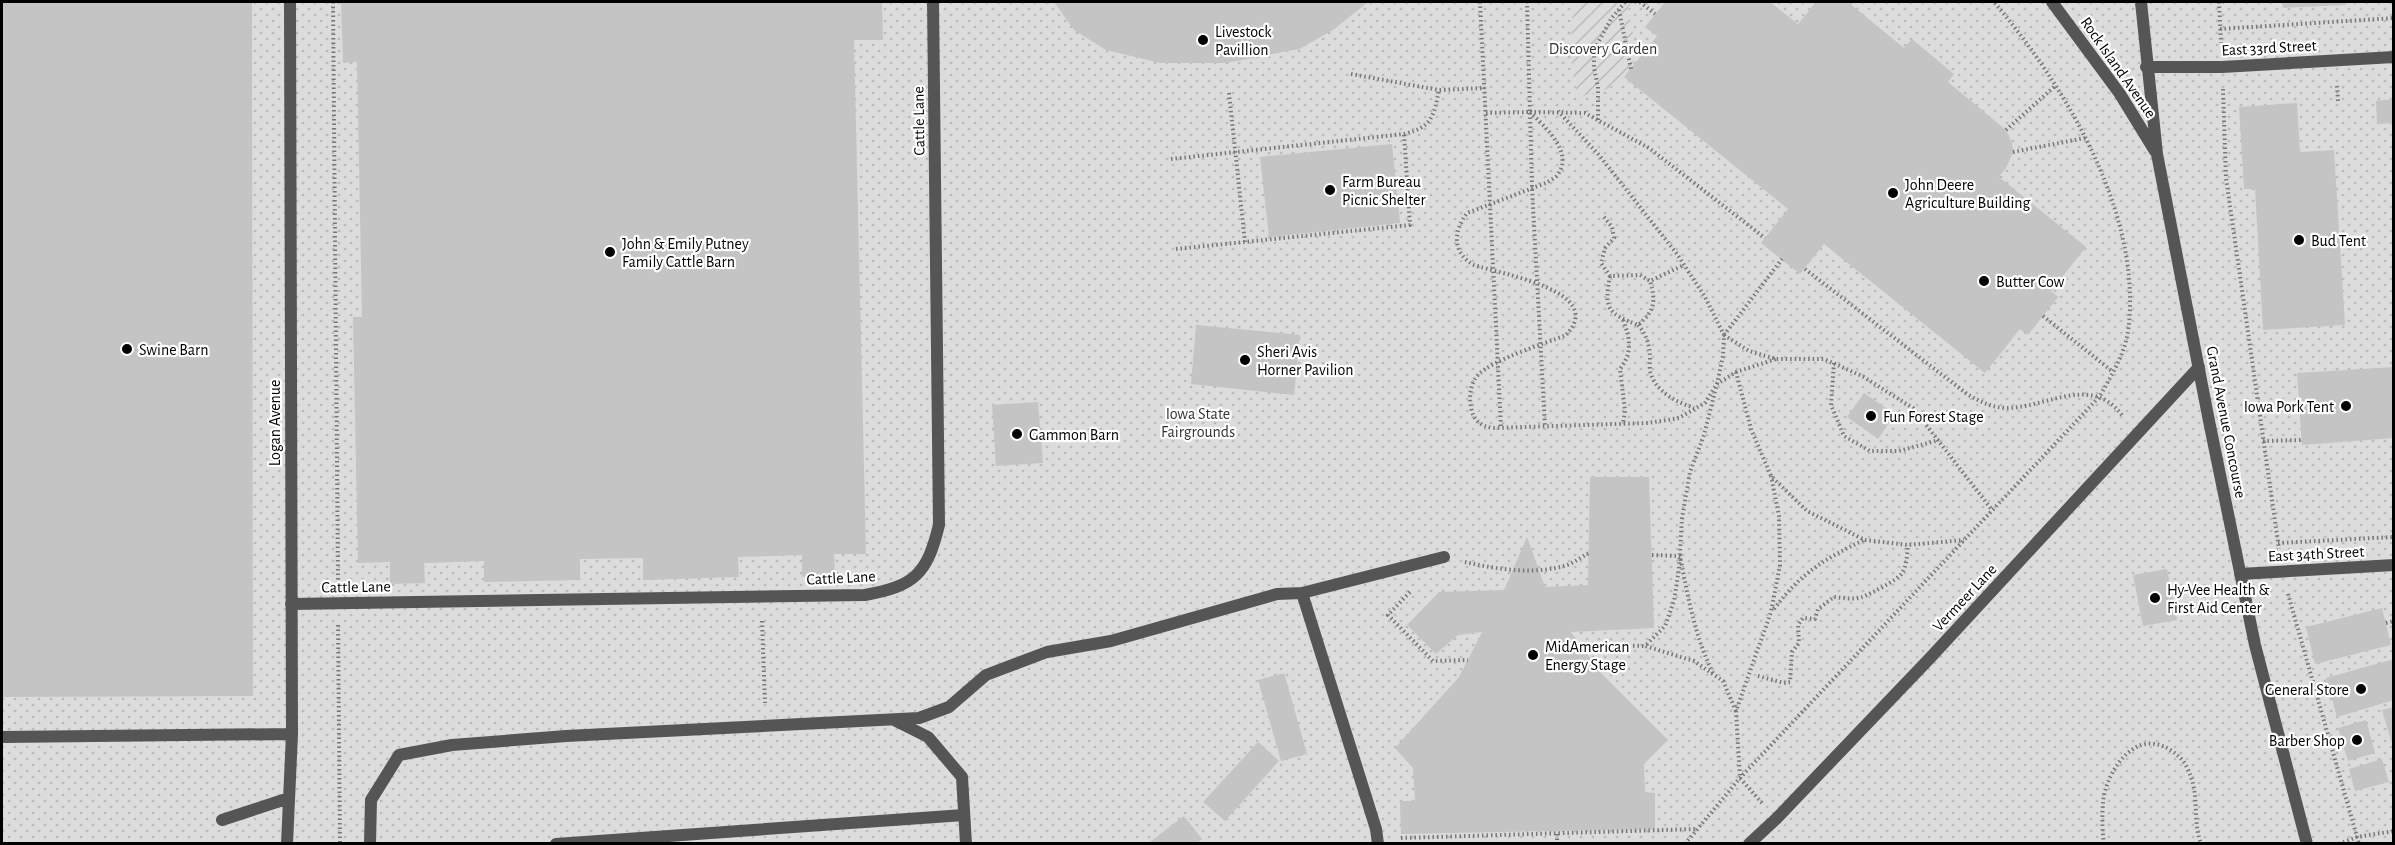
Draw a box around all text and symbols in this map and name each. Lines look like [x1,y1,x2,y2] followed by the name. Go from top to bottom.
[2077,14,2159,121] street label: Rock Island Avenue
[1215,24,1272,58] place label: Livestock Pavillion
[1196,33,1210,47] marker: Livestock Pavillion
[2221,38,2317,58] street label: East 33rd Street
[1549,41,1657,58] park label: Discovery Garden
[910,86,928,156] street label: Cattle Lane
[1342,174,1426,208] place label: Farm Bureau Picnic Shelter
[1905,177,2031,211] place label: John Deere Agriculture Building
[1323,183,1337,197] marker: Farm Bureau Picnic Shelter
[1886,186,1900,200] marker: John Deere Agriculture Building
[2292,233,2306,247] marker: Bud Tent
[2311,233,2366,249] place label: Bud Tent
[622,236,749,271] place label: John & Emily Putney Family Cattle Barn
[603,245,617,259] marker: John & Emily Putney Family Cattle Barn
[1977,274,1991,288] marker: Butter Cow
[1996,274,2065,290] place label: Butter Cow
[120,342,134,356] marker: Swine Barn
[139,342,208,358] place label: Swine Barn
[1257,344,1353,378] place label: Sheri Avis Horner Pavilion
[2203,345,2249,500] street label: Grand Avenue Concourse
[1238,353,1252,367] marker: Sheri Avis Horner Pavilion
[267,380,283,466] street label: Logan Avenue
[2244,399,2334,415] place label: Iowa Pork Tent
[2339,399,2353,413] marker: Iowa Pork Tent
[1161,406,1235,440] park label: Iowa State Fairgrounds
[1864,409,1878,423] marker: Fun Forest Stage
[1883,409,1984,425] place label: Fun Forest Stage
[1010,427,1024,441] marker: Gammon Barn
[1029,427,1119,443] place label: Gammon Barn
[2267,543,2365,565] street label: East 34th Street
[1930,561,2000,634] street label: Vermeer Lane
[806,568,876,588] street label: Cattle Lane
[321,578,391,596] street label: Cattle Lane
[2167,582,2270,616] place label: Hy-Vee Health & First Aid Center
[2148,591,2162,605] marker: Hy-Vee Health & First Aid Center
[1545,639,1630,674] place label: MidAmerican Energy Stage
[1526,648,1540,662] marker: MidAmerican Energy Stage
[2265,682,2349,698] place label: General Store
[2354,682,2368,696] marker: General Store
[2269,733,2345,749] place label: Barber Shop
[2350,733,2364,747] marker: Barber Shop

